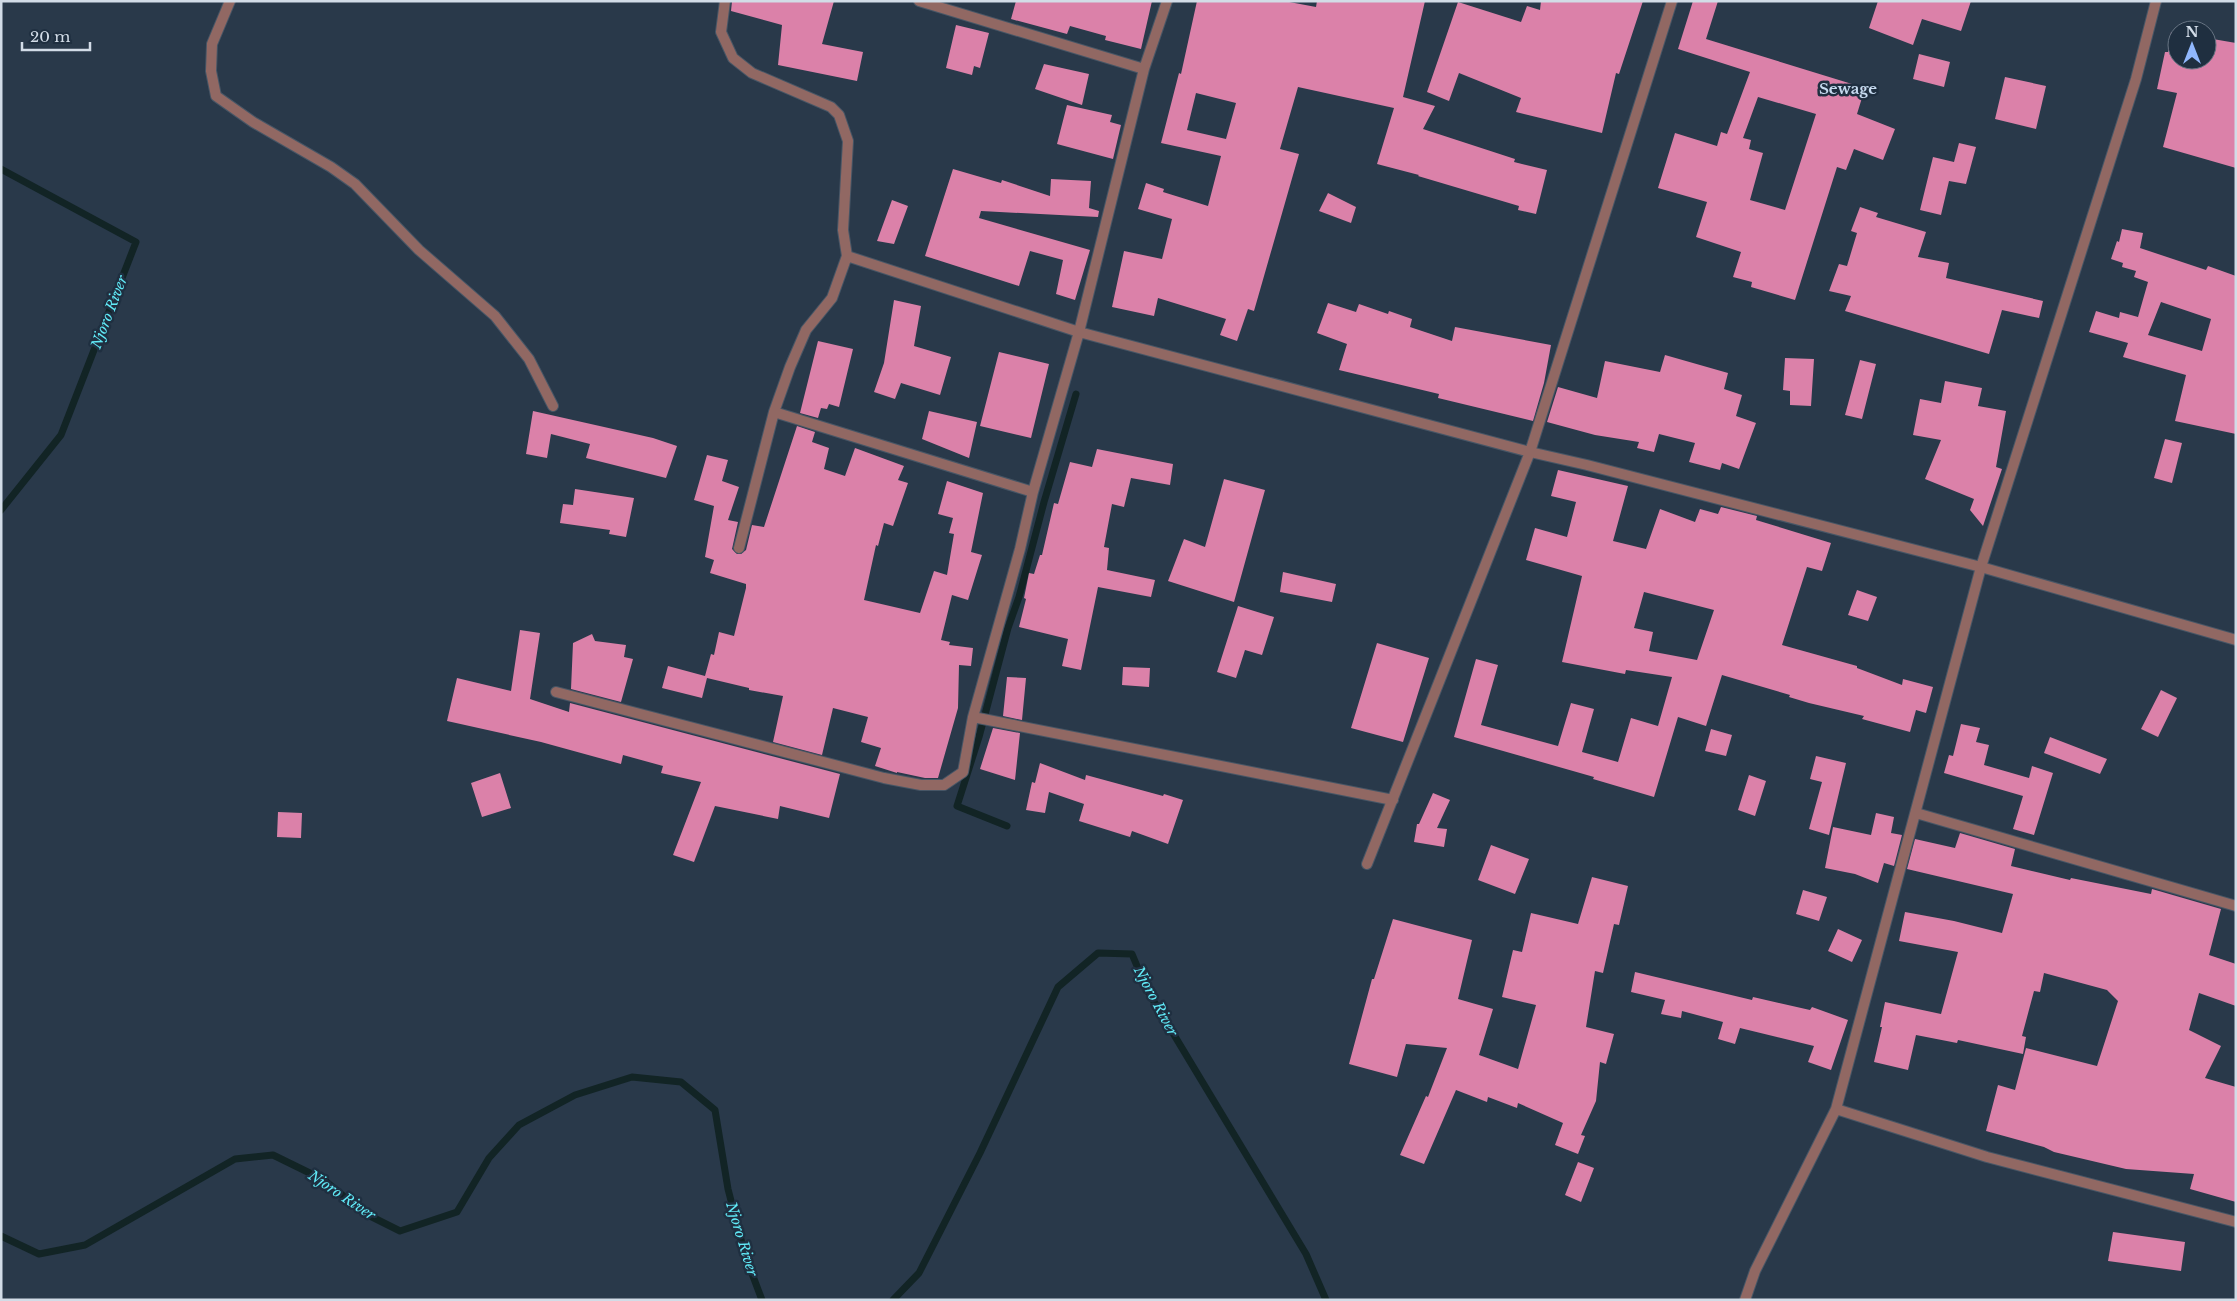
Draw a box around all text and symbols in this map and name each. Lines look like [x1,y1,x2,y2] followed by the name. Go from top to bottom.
[22,20,90,52] scale bar
[2167,20,2217,70] north arrow
[2185,23,2199,41] text: N
[30,27,70,46] text: 20 m
[1819,79,1877,98] district label: Sewage
[86,272,131,352] water label: Njoro River
[1130,962,1182,1040] water label: Njoro River
[304,1165,379,1224] water label: Njoro River
[722,1199,762,1279] water label: Njoro River

